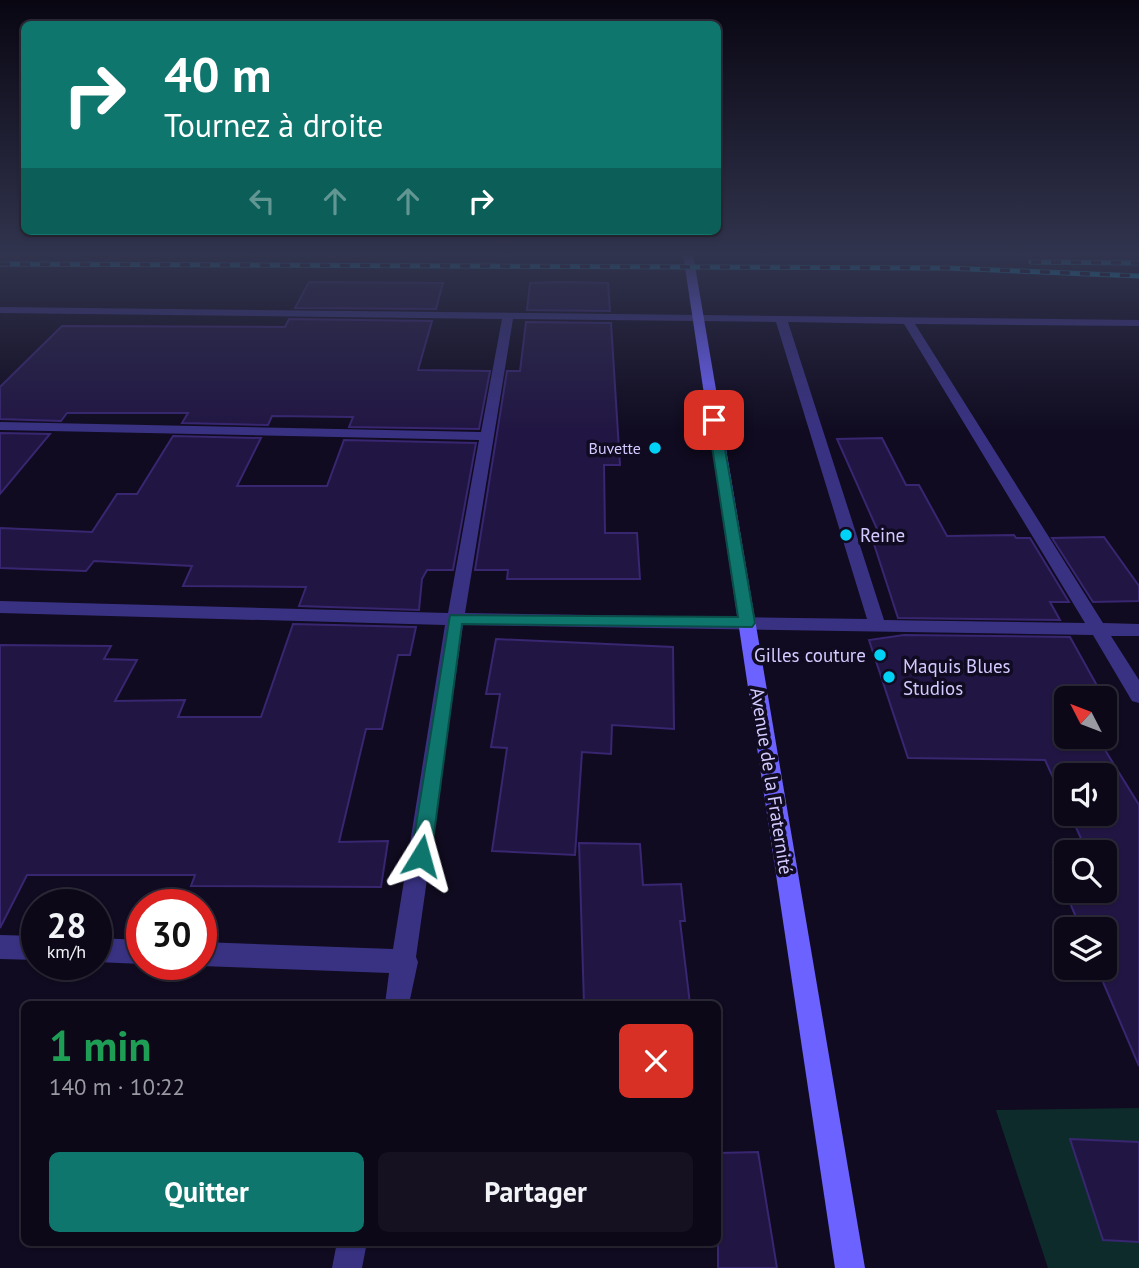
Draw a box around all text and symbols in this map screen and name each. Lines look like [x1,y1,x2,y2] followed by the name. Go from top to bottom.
[164,42,271,106] text: 40 m
[49,49,140,140] icon: right
[164,104,383,146] text: Tournez à droite
[243,182,281,220] icon: left
[316,182,354,220] icon: ahead
[389,182,427,220] icon: ahead
[462,182,500,220] icon: right
[684,390,744,450] pin
[695,401,733,439] icon: arrive
[589,438,641,458] place label: Buvette
[647,440,663,456] marker: Buvette
[860,523,905,547] place label: Reine
[838,527,854,543] marker: Reine
[754,643,866,667] place label: Gilles couture
[872,647,888,663] marker: Gilles couture
[903,654,1011,700] place label: Maquis Blues Studios
[881,669,897,685] marker: Maquis Blues Studios
[745,686,799,876] street label: Avenue de la Fraternité
[1054,686,1116,749] north arrow
[1054,686,1117,980] map controls
[1054,763,1117,826] button: sound
[384,819,458,893] position arrow
[1054,840,1117,903] button: search
[126,889,217,980] speed limit sign: 30
[47,902,86,948] text: 28
[1054,917,1117,980] button: layers
[47,940,86,963] text: km/h
[49,1018,151,1073] text: 1 min
[619,1024,693,1098] button: close
[49,1072,185,1101] text: 140 m · 10:22
[49,1152,364,1232] button: Quitter
[378,1152,693,1232] button: Partager

